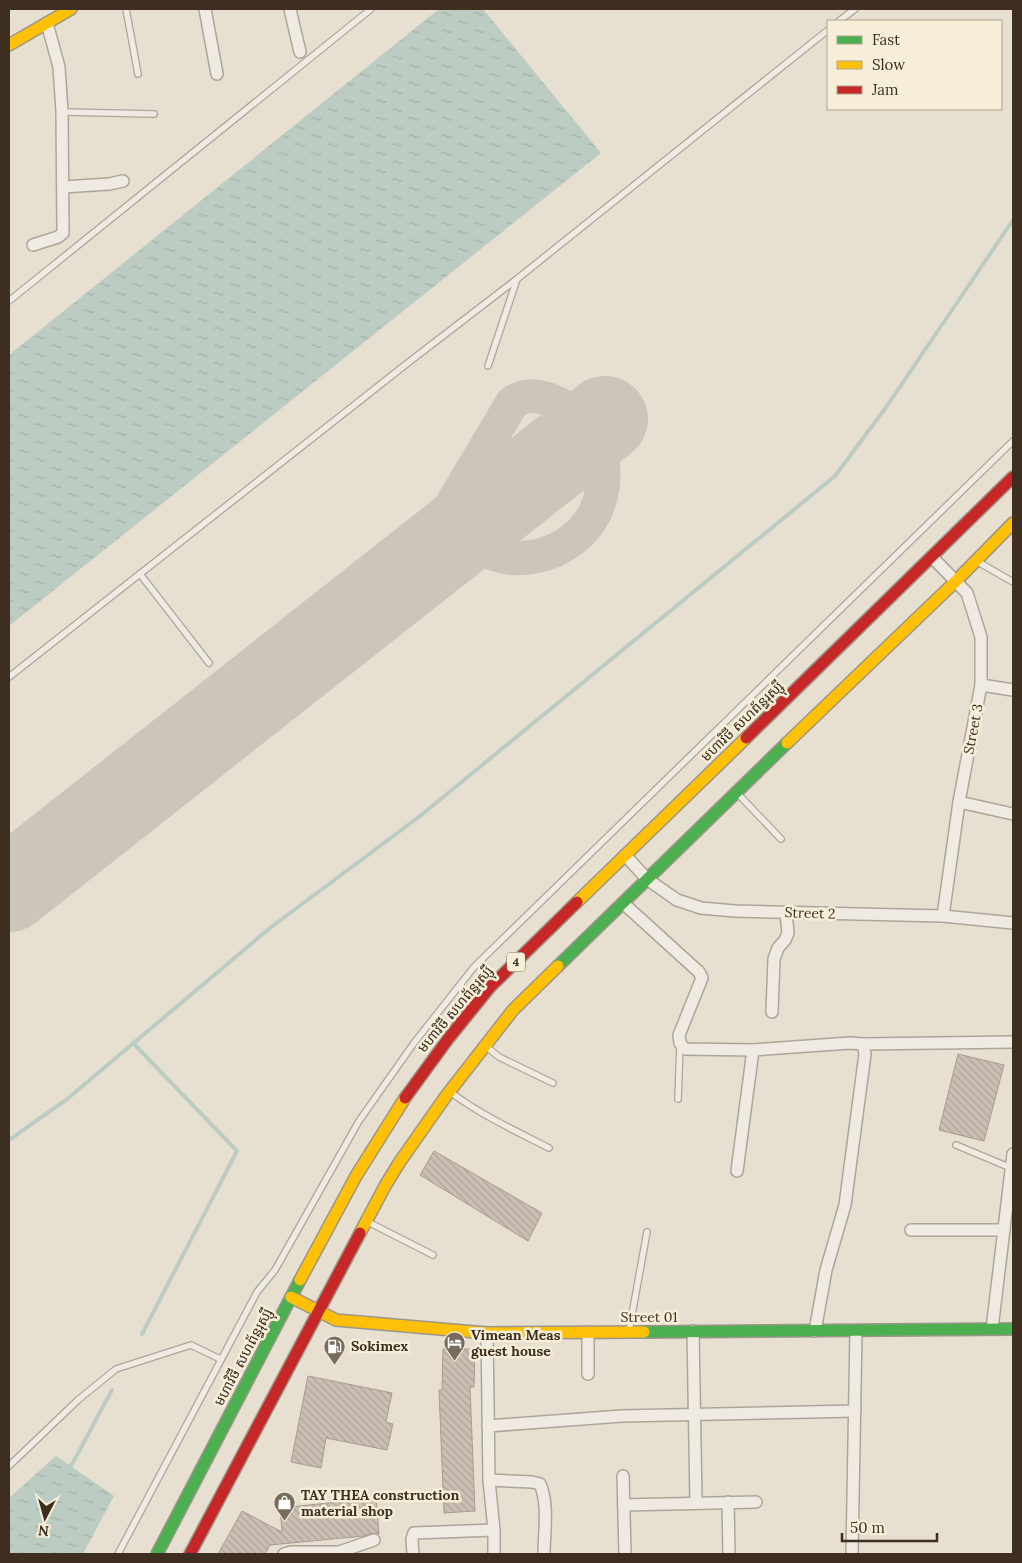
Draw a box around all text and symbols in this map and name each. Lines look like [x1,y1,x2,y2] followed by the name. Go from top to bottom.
[827,20,1002,110] legend
[872,30,900,49] text: Fast
[872,55,905,74] text: Slow
[871,80,899,99] text: Jam
[697,677,789,767] street label: មហាវិថី សហព័ន្ធរុស្ស៊ី
[959,702,987,756] street label: Street 3
[784,903,836,923] street label: Street 2
[507,952,525,972] road number: 4
[413,962,499,1058] street label: មហាវិថី សហព័ន្ធរុស្ស៊ី
[210,1305,279,1410] street label: មហាវិថី សហព័ន្ធរុស្ស៊ី
[620,1308,678,1326] street label: Street 01
[471,1326,561,1360] place label: Vimean Meas guest house
[443,1331,467,1362] hotel icon: Vimean Meas guest house
[323,1334,347,1365] fuel station icon: Sokimex
[351,1337,409,1355] place label: Sokimex
[301,1486,460,1520] place label: TAY THEA construction material shop
[273,1491,297,1522] shop icon: TAY THEA construction material shop
[20,1493,70,1543] north arrow
[842,1510,937,1542] scale bar
[850,1518,885,1537] text: 50 m
[37,1521,50,1540] text: N

